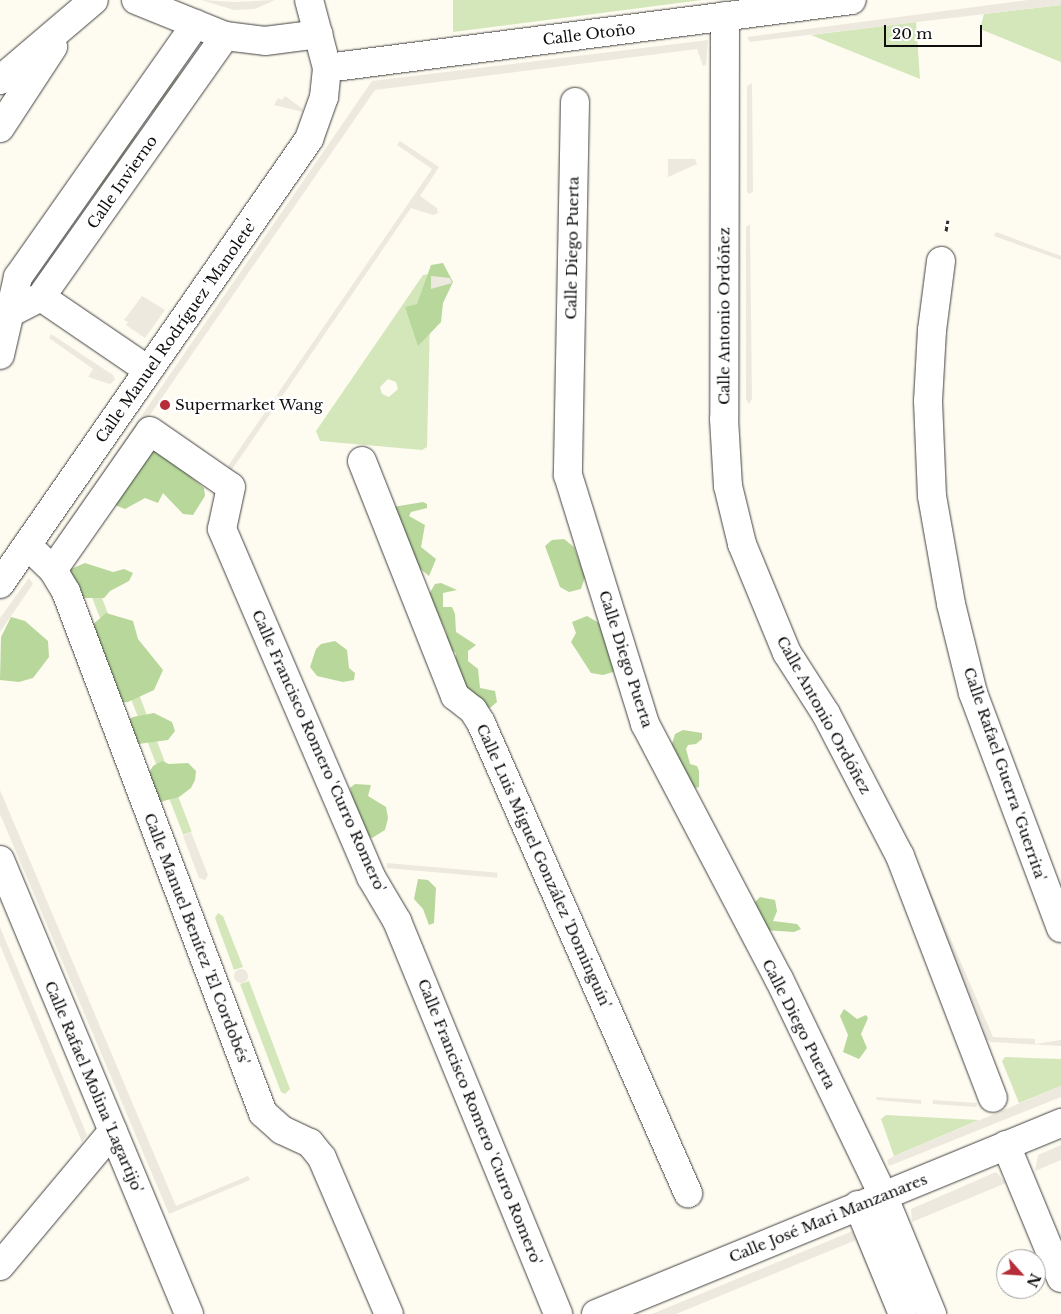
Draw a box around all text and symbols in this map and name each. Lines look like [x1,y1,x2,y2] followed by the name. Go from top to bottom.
[886,15,984,47] scale bar
[542,19,636,49] street label: Calle Otoño
[892,24,932,43] text: 20 m
[83,132,161,232] street label: Calle Invierno
[562,176,582,320] street label: Calle Diego Puerta
[92,216,260,446] street label: Calle Manuel Rodríguez 'Manolete'
[715,227,733,405] street label: Calle Antonio Ordóñez
[175,396,323,414] place label: Supermarket Wang
[159,399,171,411] marker: Supermarket Wang
[595,588,657,730] street label: Calle Diego Puerta
[248,607,390,895] street label: Calle Francisco Romero 'Curro Romero'
[773,633,875,797] street label: Calle Antonio Ordóñez
[960,665,1050,883] street label: Calle Rafael Guerra 'Guerrita'
[473,721,615,1011] street label: Calle Luis Miguel González 'Dominguín'
[140,810,254,1068] street label: Calle Manuel Benítez 'El Cordobés'
[759,956,839,1092] street label: Calle Diego Puerta
[414,976,546,1268] street label: Calle Francisco Romero 'Curro Romero'
[41,978,147,1196] street label: Calle Rafael Molina 'Lagartijo'
[726,1170,930,1266] street label: Calle José Mari Manzanares
[996,1249,1046,1299] north arrow
[1023,1270,1045,1290] text: N

